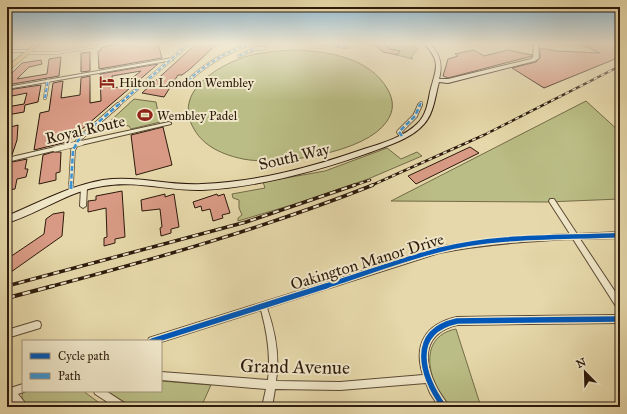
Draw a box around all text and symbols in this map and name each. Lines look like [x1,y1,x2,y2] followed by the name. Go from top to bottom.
[98,73,116,91] hotel icon: Hilton London Wembley
[119,75,255,91] place label: Hilton London Wembley
[136,106,154,124] sports icon: Wembley Padel
[157,108,238,124] place label: Wembley Padel
[43,111,127,148] street label: Royal Route
[257,139,332,174] street label: South Way
[288,229,447,295] street label: Oakington Manor Drive
[22,340,162,392] legend
[58,349,110,363] text: Cycle path
[565,352,605,392] north arrow
[240,354,350,379] street label: Grand Avenue
[574,355,589,371] text: N
[58,369,81,383] text: Path

